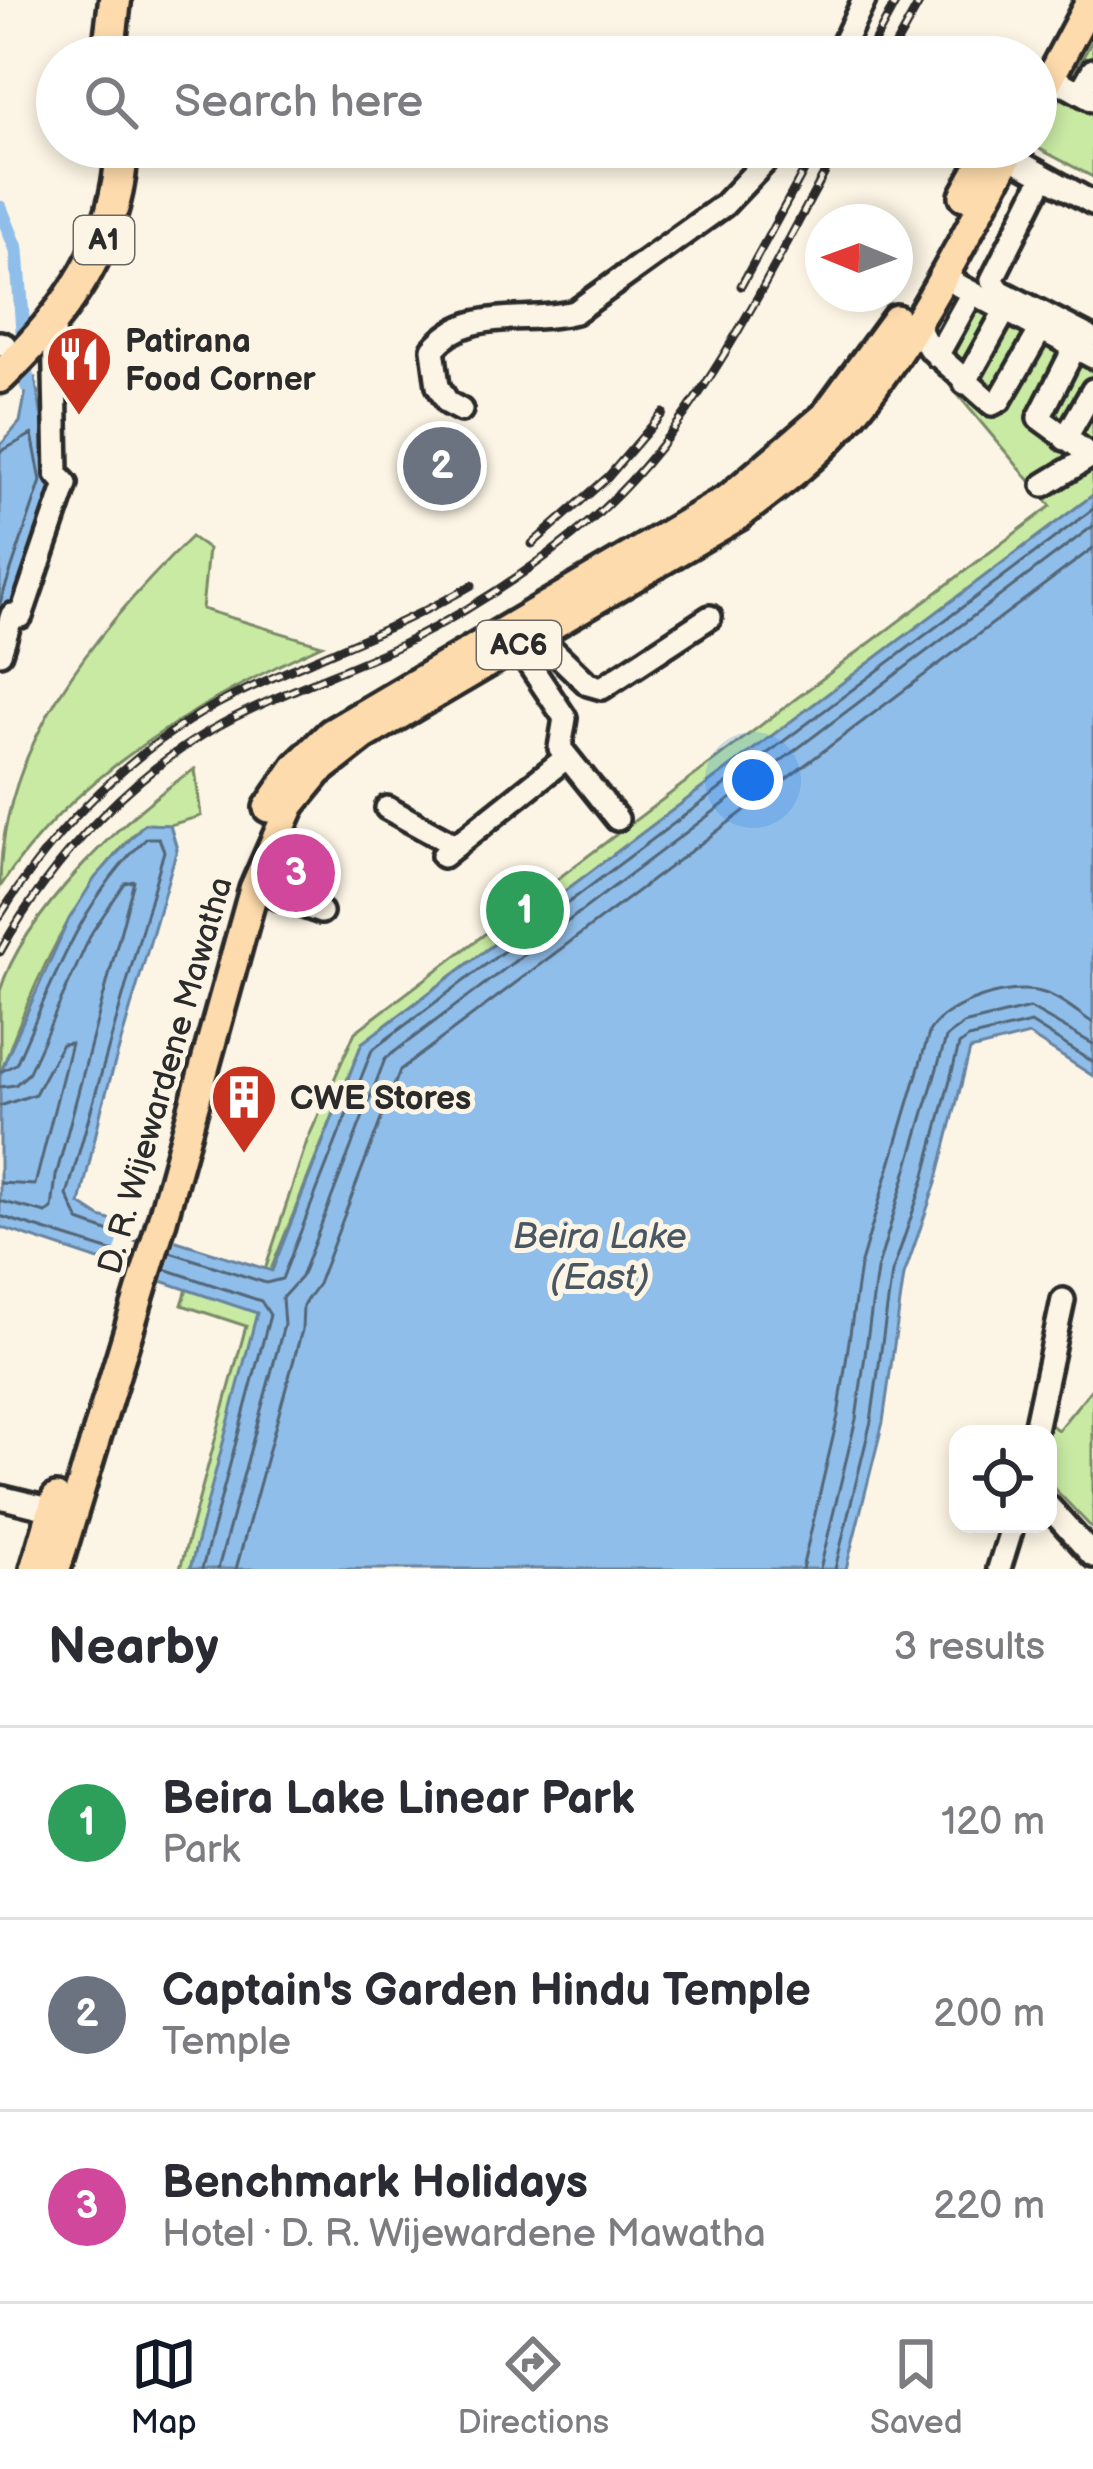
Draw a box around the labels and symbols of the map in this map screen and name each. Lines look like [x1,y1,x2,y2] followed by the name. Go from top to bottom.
[805,204,913,312] north arrow
[74,216,134,264] road number: A1
[125,322,317,400] place label: Patirana Food Corner
[44,324,114,418] restaurant icon: Patirana Food Corner
[403,421,481,511] pin: 2
[477,621,561,669] road number: AC6
[723,750,783,810] your location
[257,828,335,918] pin: 3
[486,865,564,955] pin: 1
[90,873,242,1279] street label: D. R. Wijewardene Mawatha
[209,1062,279,1156] building icon: CWE Stores
[290,1079,471,1119] place label: CWE Stores
[513,1216,687,1300] water label: Beira Lake (East)

